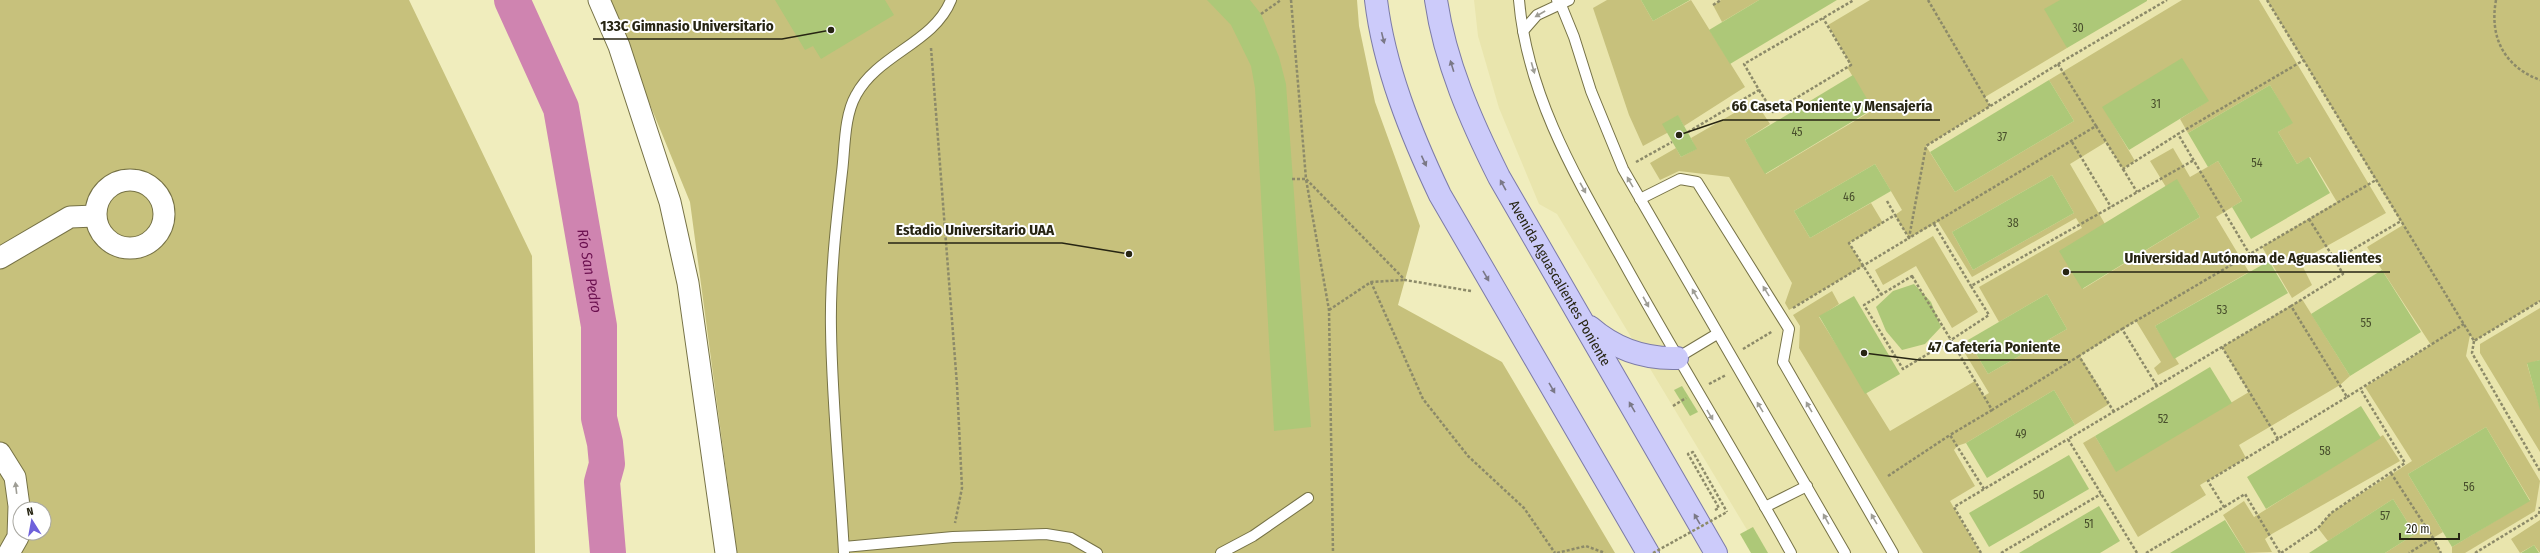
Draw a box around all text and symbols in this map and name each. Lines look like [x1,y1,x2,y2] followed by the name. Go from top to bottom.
[1534,11,1546,18] one-way arrow
[593,12,782,39] callout: 133C Gimnasio Universitario
[600,17,774,35] text: 133C Gimnasio Universitario
[2072,21,2084,35] house number: 30
[1381,32,1387,44] one-way arrow
[1449,60,1455,72] one-way arrow
[1530,63,1536,75] one-way arrow
[1723,93,1940,120] callout: 66 Caseta Poniente y Mensajería
[1731,97,1933,115] text: 66 Caseta Poniente y Mensajería
[2151,97,2161,111] house number: 31
[1791,125,1803,139] house number: 45
[1997,130,2007,144] house number: 37
[1421,156,1427,167] one-way arrow
[2251,156,2263,170] house number: 54
[1627,176,1634,188] one-way arrow
[1500,179,1507,191] one-way arrow
[1579,182,1586,194] one-way arrow
[1843,190,1855,204] house number: 46
[1505,197,1614,369] street label: Avenida Aguascalientes Poniente
[888,216,1062,243] callout: Estadio Universitario UAA
[2007,216,2019,230] house number: 38
[896,221,1055,239] text: Estadio Universitario UAA
[573,228,606,314] water label: Río San Pedro
[2117,245,2390,272] callout: Universidad Autónoma de Aguascalientes
[2124,249,2382,267] text: Universidad Autónoma de Aguascalientes
[1482,270,1489,282] one-way arrow
[1762,285,1769,297] one-way arrow
[1691,288,1698,300] one-way arrow
[1642,296,1649,308] one-way arrow
[2217,303,2227,317] house number: 53
[2361,316,2372,330] house number: 55
[1919,333,2068,360] callout: 47 Cafetería Poniente
[1928,338,2061,356] text: 47 Cafetería Poniente
[1548,382,1555,394] one-way arrow
[1628,401,1635,413] one-way arrow
[1757,401,1764,413] one-way arrow
[1805,401,1812,413] one-way arrow
[1707,409,1714,421] one-way arrow
[2158,412,2168,426] house number: 52
[2015,427,2027,441] house number: 49
[2319,444,2331,458] house number: 58
[2463,480,2475,494] house number: 56
[13,482,20,494] one-way arrow
[2033,488,2045,502] house number: 50
[12,501,52,541] north arrow
[26,505,35,519] text: N
[2380,509,2390,523] house number: 57
[1694,513,1701,525] one-way arrow
[1822,513,1829,525] one-way arrow
[1870,513,1877,525] one-way arrow
[2400,515,2459,541] scale bar
[2084,517,2094,531] house number: 51
[2406,522,2430,536] text: 20 m

